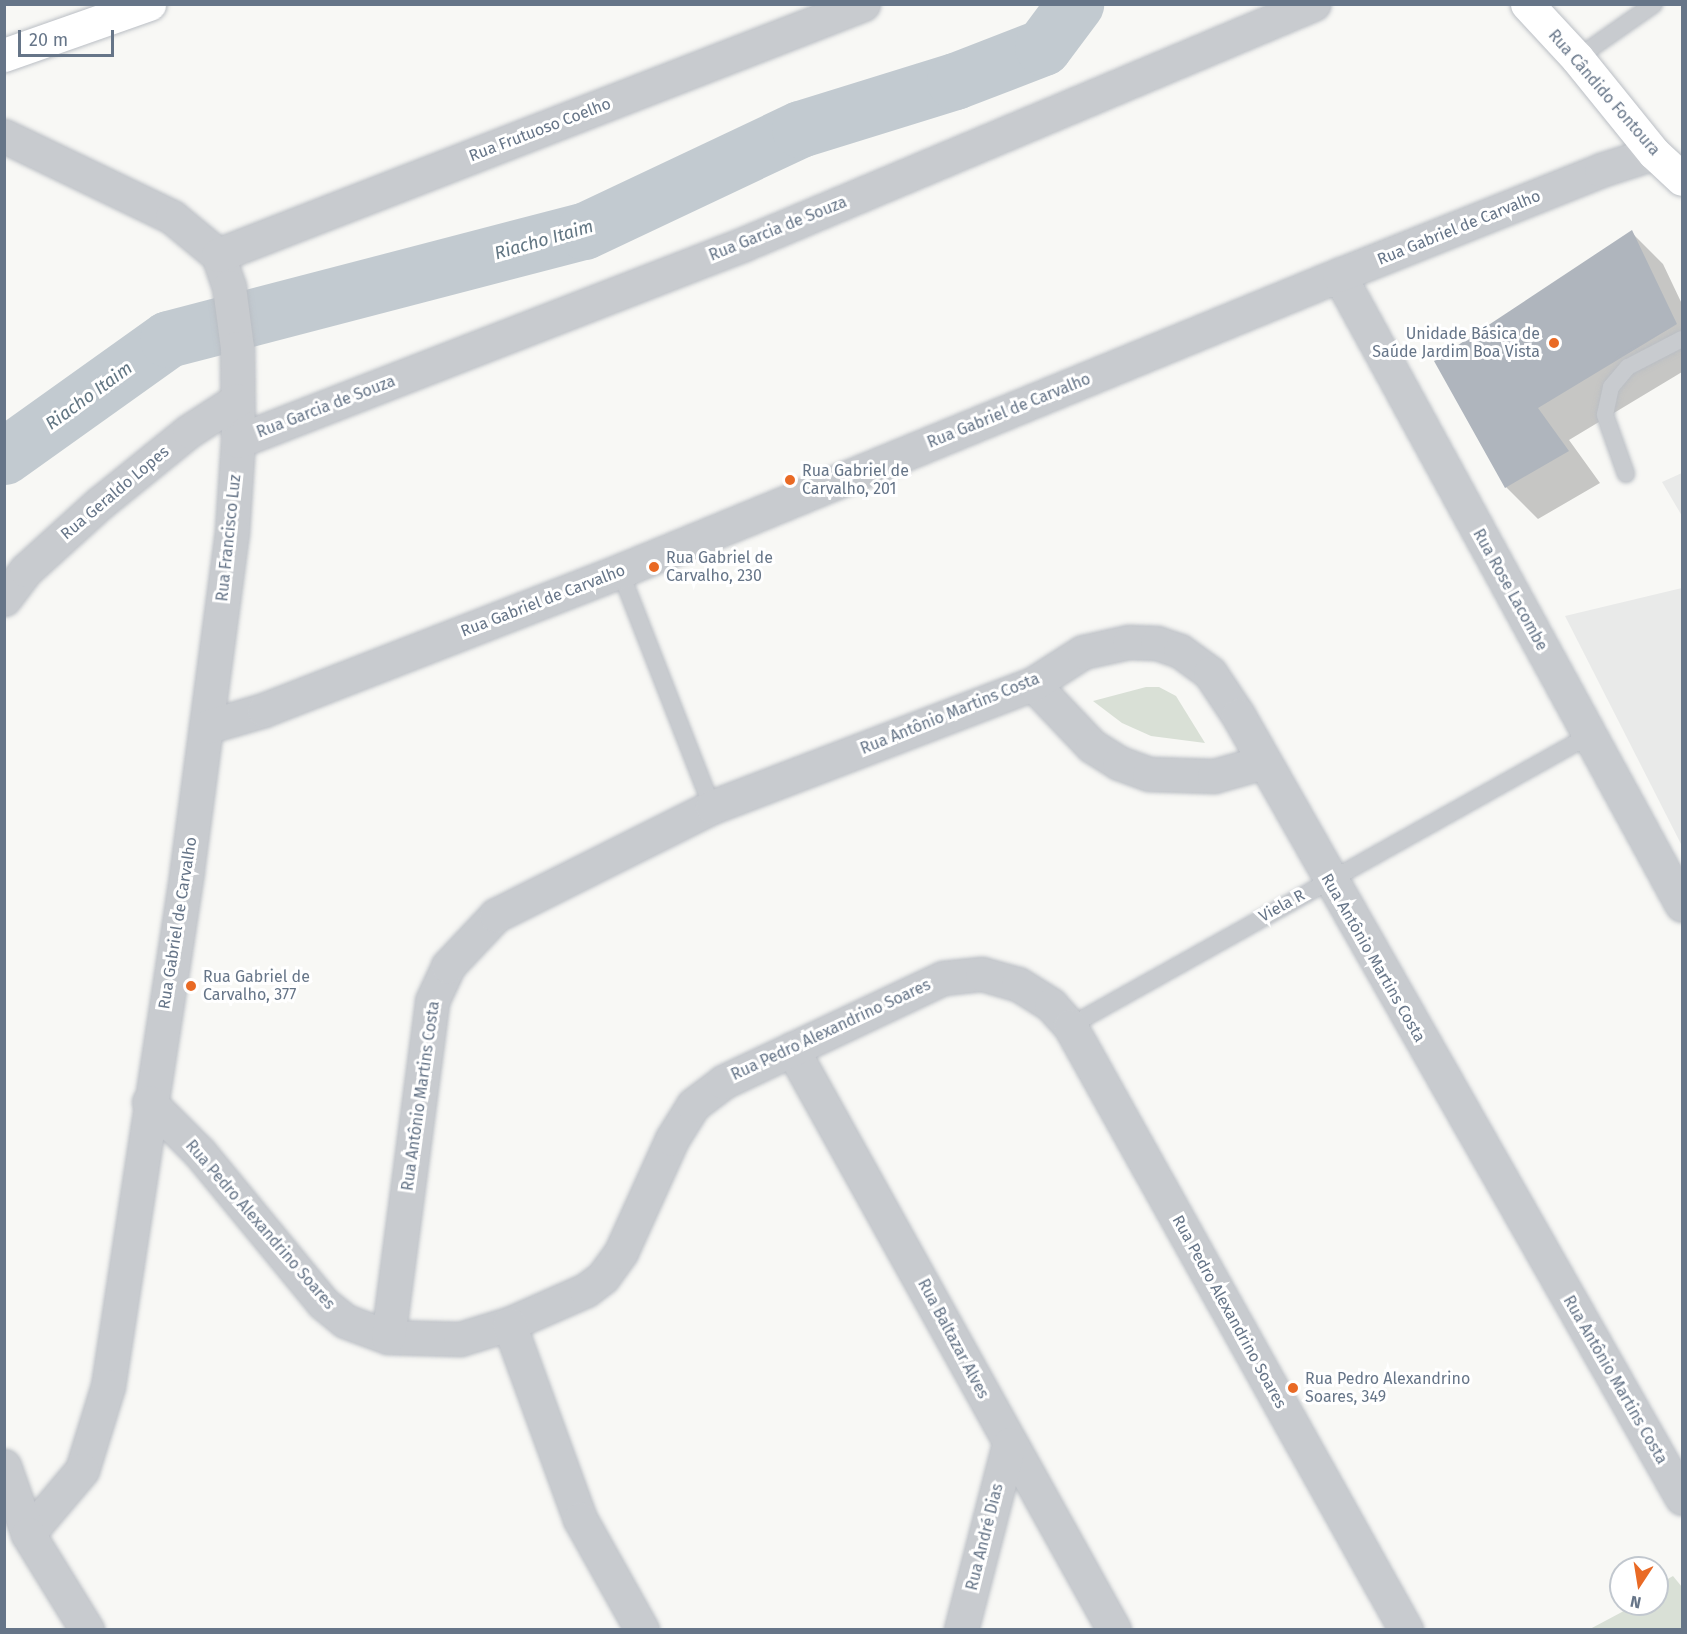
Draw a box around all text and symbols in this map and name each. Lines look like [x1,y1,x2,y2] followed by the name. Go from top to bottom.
[21,18,117,56] scale bar
[1544,26,1664,160] street label: Rua Cândido Fontoura
[29,29,68,51] text: 20 m
[466,94,614,166] street label: Rua Frutuoso Coelho
[1375,186,1543,270] street label: Rua Gabriel de Carvalho
[706,193,850,265] street label: Rua Garcia de Souza
[492,216,596,264] water label: Riacho Itaim
[1372,324,1540,362] place label: Unidade Básica de Saúde Jardim Boa Vista
[1545,334,1563,352] marker: Unidade Básica de Saúde Jardim Boa Vista
[41,357,137,435] water label: Riacho Itaim
[925,369,1093,453] street label: Rua Gabriel de Carvalho
[254,372,398,442] street label: Rua Garcia de Souza
[57,442,173,544] street label: Rua Geraldo Lopes
[802,461,909,499] place label: Rua Gabriel de Carvalho, 201
[783,473,797,487] marker: Rua Gabriel de Carvalho, 201
[213,474,245,602] street label: Rua Francisco Luz
[1469,526,1551,654] street label: Rua Rose Lacombe
[666,548,773,586] place label: Rua Gabriel de Carvalho, 230
[647,560,661,574] marker: Rua Gabriel de Carvalho, 230
[458,561,628,641] street label: Rua Gabriel de Carvalho
[858,669,1042,759] street label: Rua Antônio Martins Costa
[155,835,201,1011] street label: Rua Gabriel de Carvalho
[1317,870,1429,1046] street label: Rua Antônio Martins Costa
[1256,886,1308,926] street label: Viela R
[203,967,310,1005] place label: Rua Gabriel de Carvalho, 377
[728,975,934,1085] street label: Rua Pedro Alexandrino Soares
[184,979,198,993] marker: Rua Gabriel de Carvalho, 377
[398,1000,444,1192] street label: Rua Antônio Martins Costa
[181,1136,339,1314] street label: Rua Pedro Alexandrino Soares
[1168,1212,1290,1412] street label: Rua Pedro Alexandrino Soares
[913,1276,993,1402] street label: Rua Baltazar Alves
[1559,1292,1671,1468] street label: Rua Antônio Martins Costa
[1305,1369,1470,1407] place label: Rua Pedro Alexandrino Soares, 349
[1286,1381,1300,1395] marker: Rua Pedro Alexandrino Soares, 349
[962,1482,1008,1592] street label: Rua André Dias
[1609,1556,1669,1616] north arrow
[1628,1592,1643,1613] text: N

